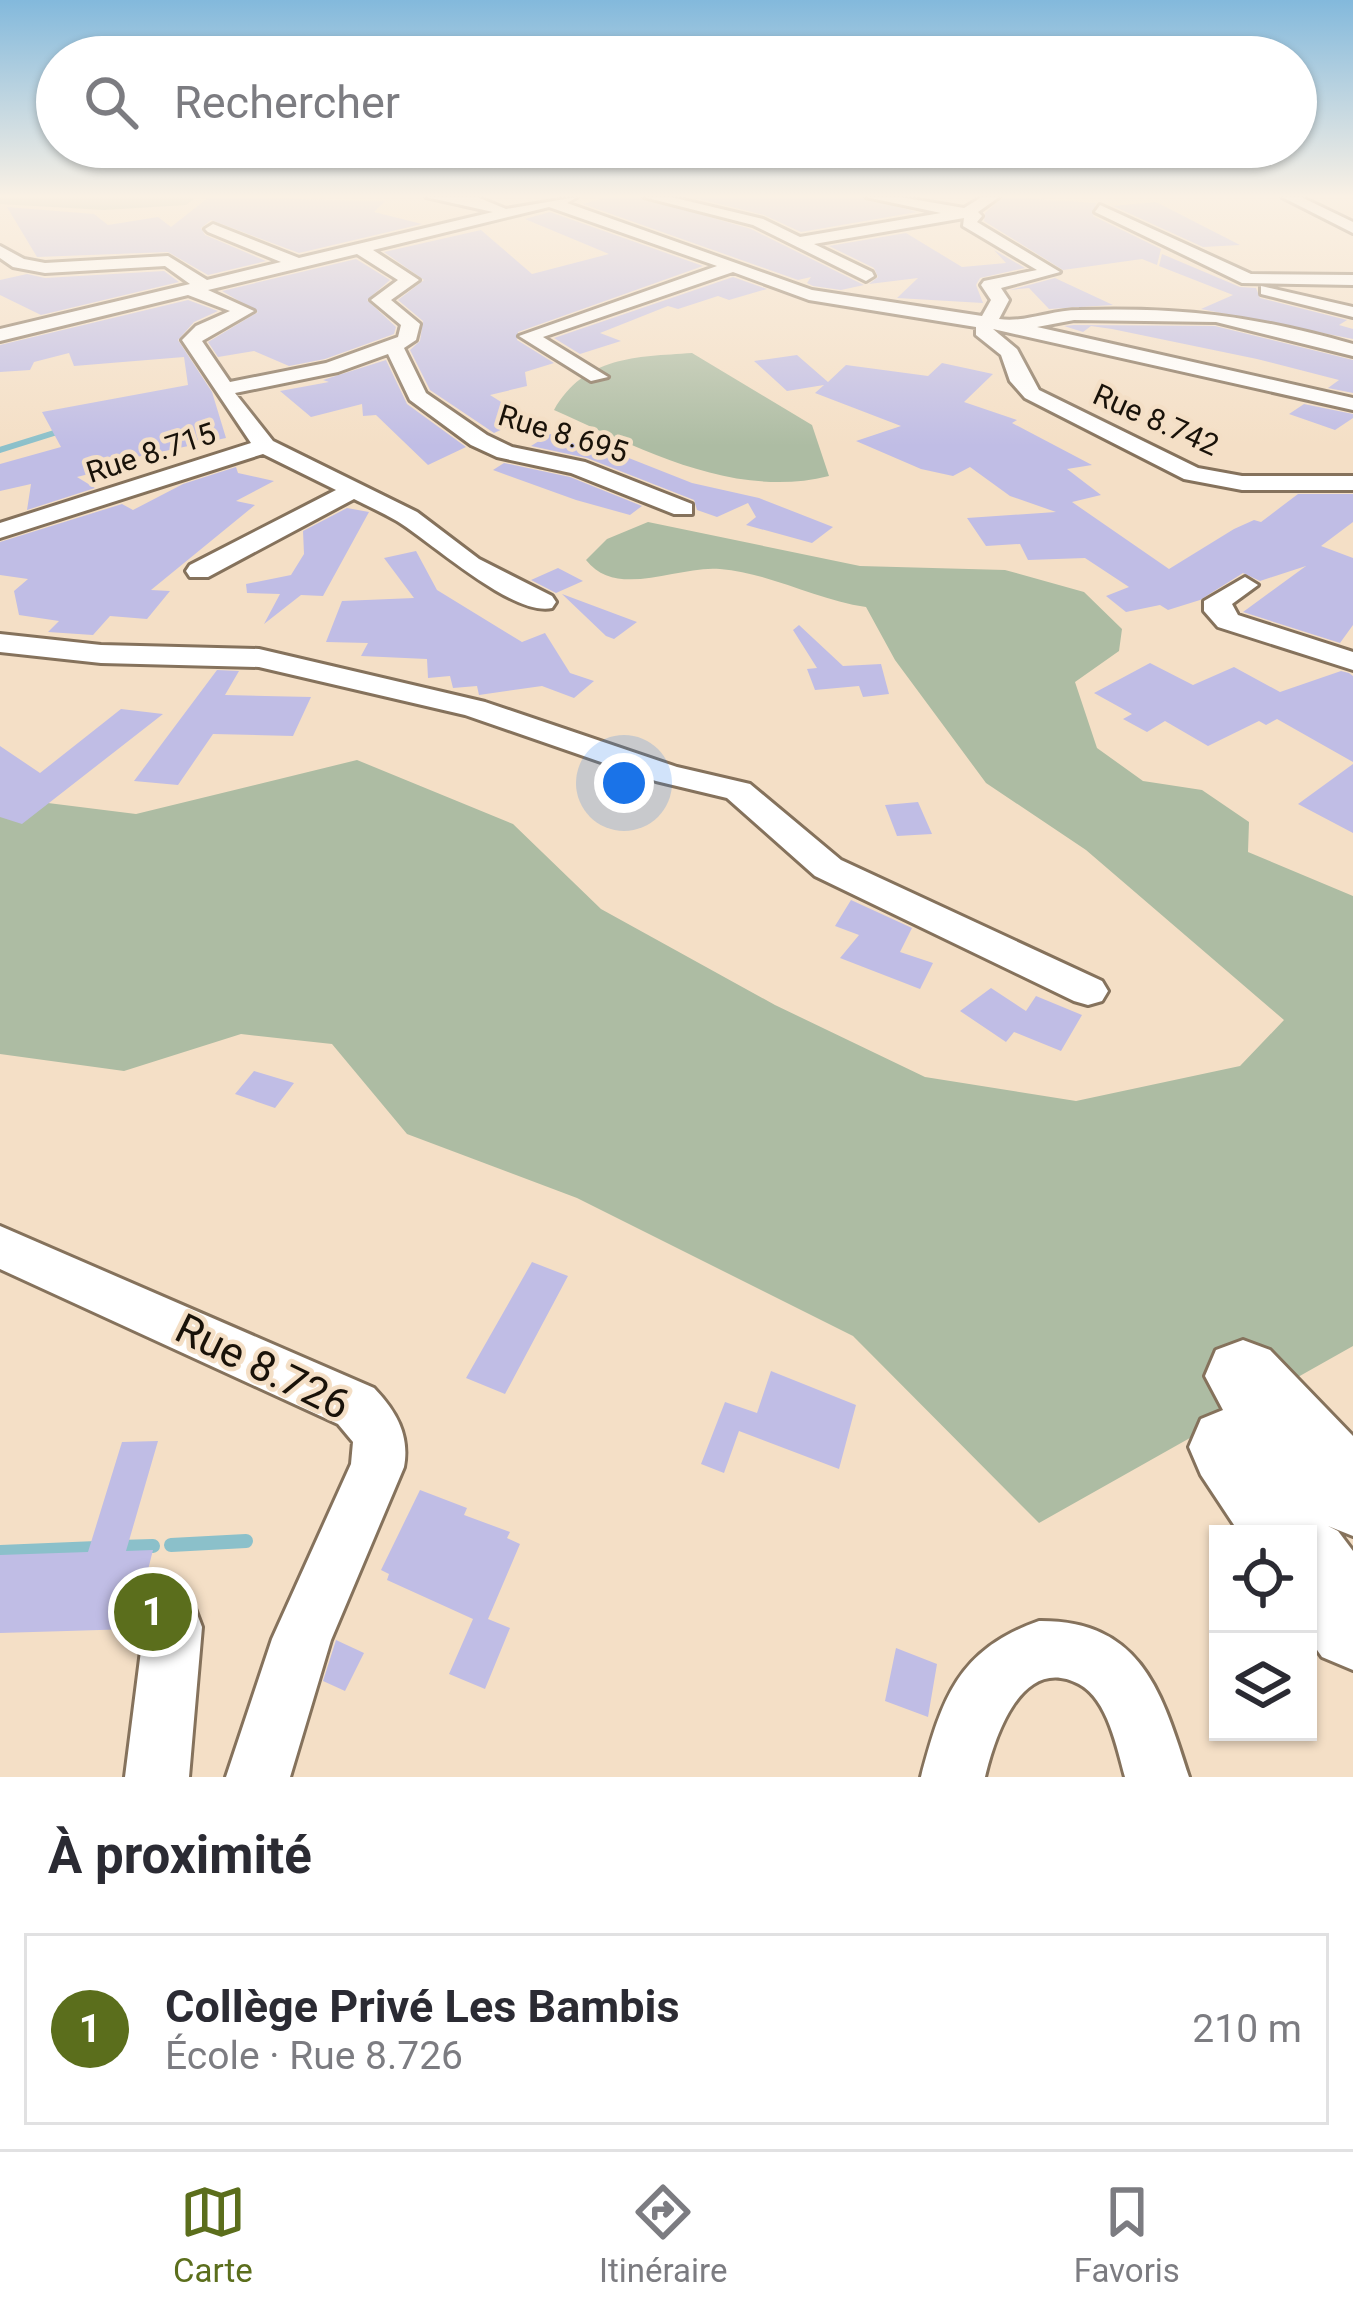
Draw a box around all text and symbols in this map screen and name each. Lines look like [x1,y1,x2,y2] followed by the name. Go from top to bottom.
[36,36,1317,168] search box
[78,69,144,135] icon: search
[174,76,400,129] text: Rechercher
[1088,376,1224,463] street label: Rue 8.742
[494,397,632,470] street label: Rue 8.695
[82,415,220,490] street label: Rue 8.715
[594,753,654,813] your location
[168,1303,358,1430] street label: Rue 8.726
[1209,1525,1317,1741] map controls
[1209,1525,1317,1633] button: locate
[114,1567,192,1657] pin: 1
[1209,1633,1317,1741] button: layers
[48,1826,312,1885] text: À proximité
[165,1980,680,2033] text: Collège Privé Les Bambis
[79,2006,101,2052] text: 1
[1192,2006,1302,2052] text: 210 m
[165,2033,463,2079] text: École · Rue 8.726
[173,2179,253,2290] tab: Carte
[599,2179,727,2290] tab: Itinéraire
[1074,2179,1180,2290] tab: Favoris

